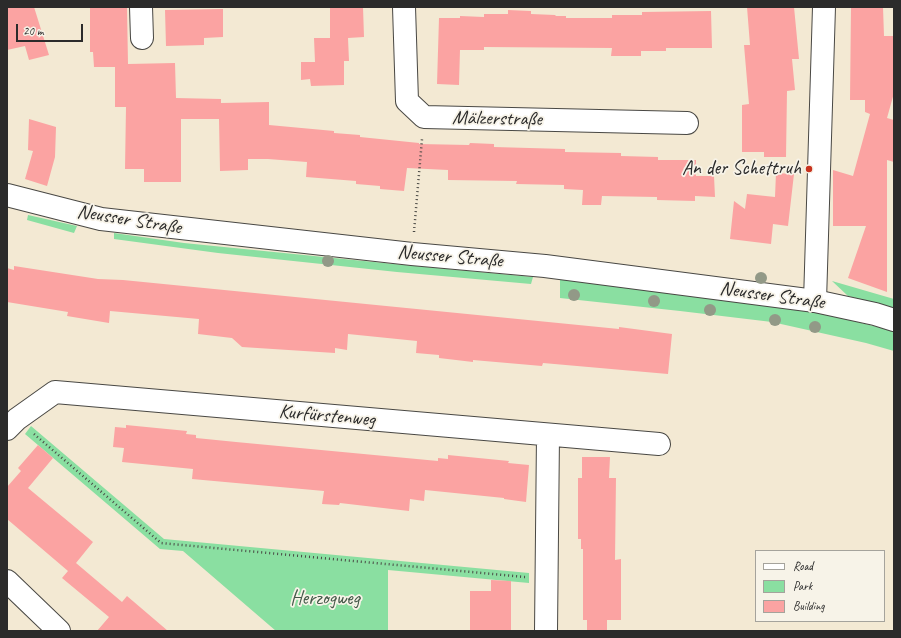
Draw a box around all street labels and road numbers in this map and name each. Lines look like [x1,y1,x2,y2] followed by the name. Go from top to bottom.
[452,106,542,132] street label: Mälzerstraße
[75,200,183,240] street label: Neusser Straße
[396,240,504,274] street label: Neusser Straße
[718,277,826,315] street label: Neusser Straße
[278,400,376,432] street label: Kurfürstenweg

